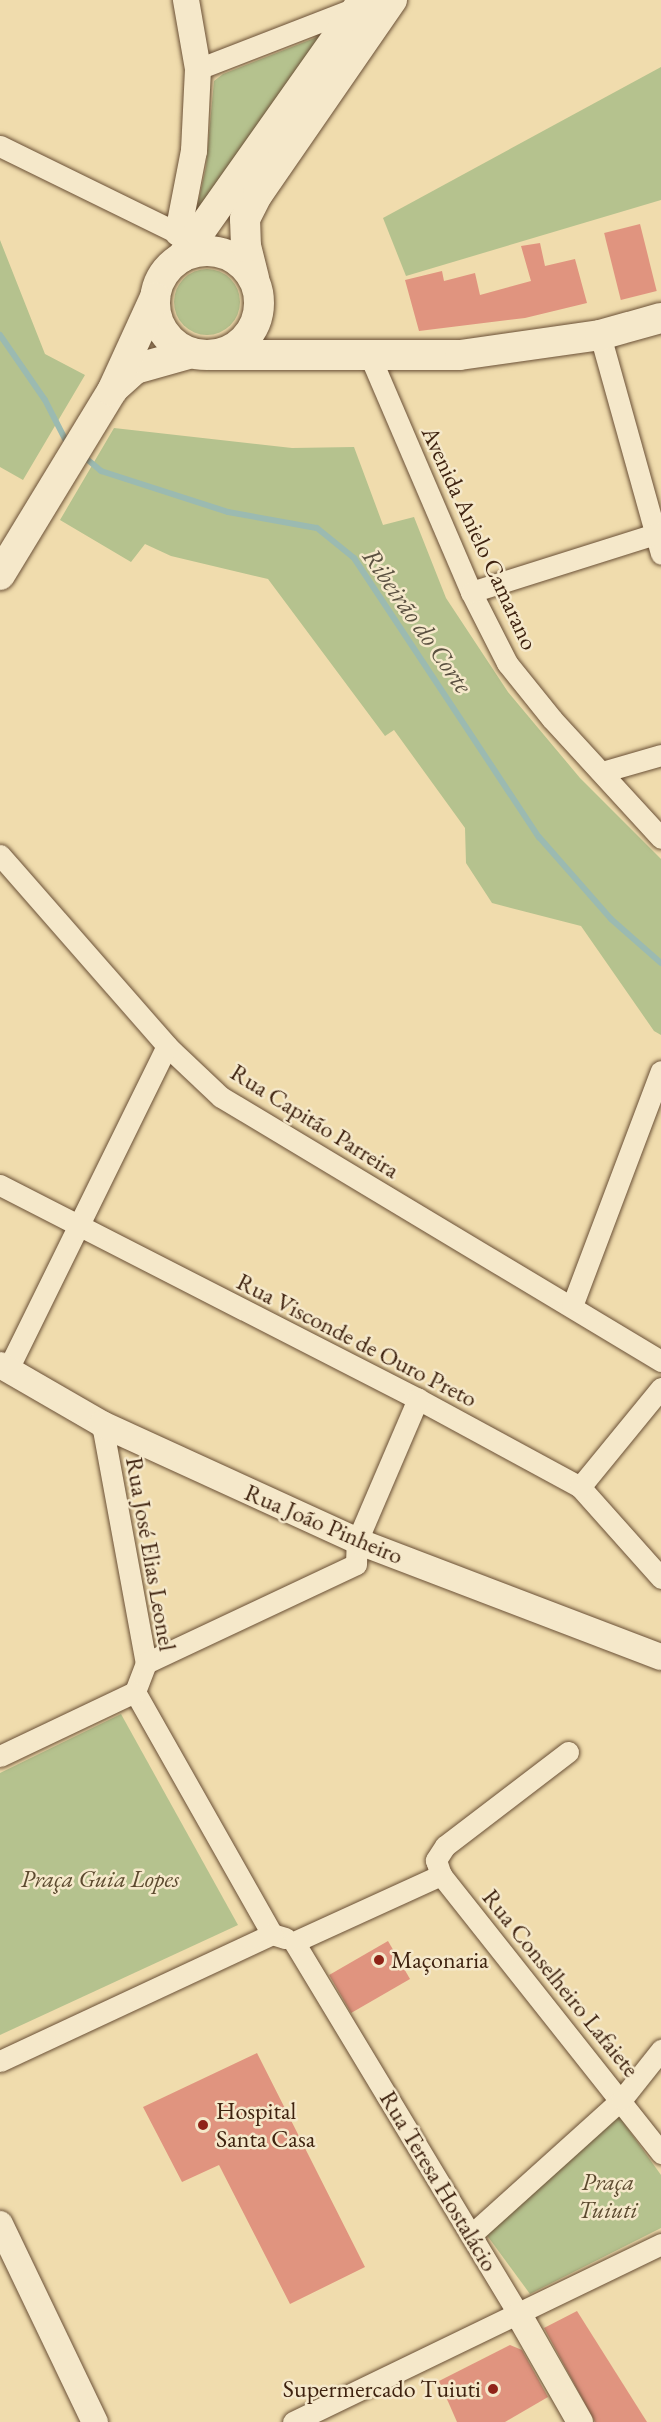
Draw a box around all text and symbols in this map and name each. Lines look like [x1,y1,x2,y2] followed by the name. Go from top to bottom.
[416,422,544,654] street label: Avenida Anielo Camarano
[355,542,479,700] water label: Ribeirão do Corte
[225,1058,405,1184] street label: Rua Capitão Parreira
[232,1267,482,1413] street label: Rua Visconde de Ouro Preto
[120,1455,182,1653] street label: Rua José Elias Leonel
[240,1478,408,1570] street label: Rua João Pinheiro
[21,1865,179,1893] park label: Praça Guia Lopes
[476,1883,646,2083] street label: Rua Conselheiro Lafaiete
[391,1946,489,1974] place label: Maçonaria
[372,1953,386,1967] marker: Maçonaria
[374,2085,504,2277] street label: Rua Teresa Hostalácio
[216,2097,315,2153] place label: Hospital Santa Casa
[194,2116,212,2134] marker: Hospital Santa Casa
[578,2168,638,2224] park label: Praça Tuiuti
[283,2375,481,2403] place label: Supermercado Tuiuti
[486,2382,500,2396] marker: Supermercado Tuiuti

